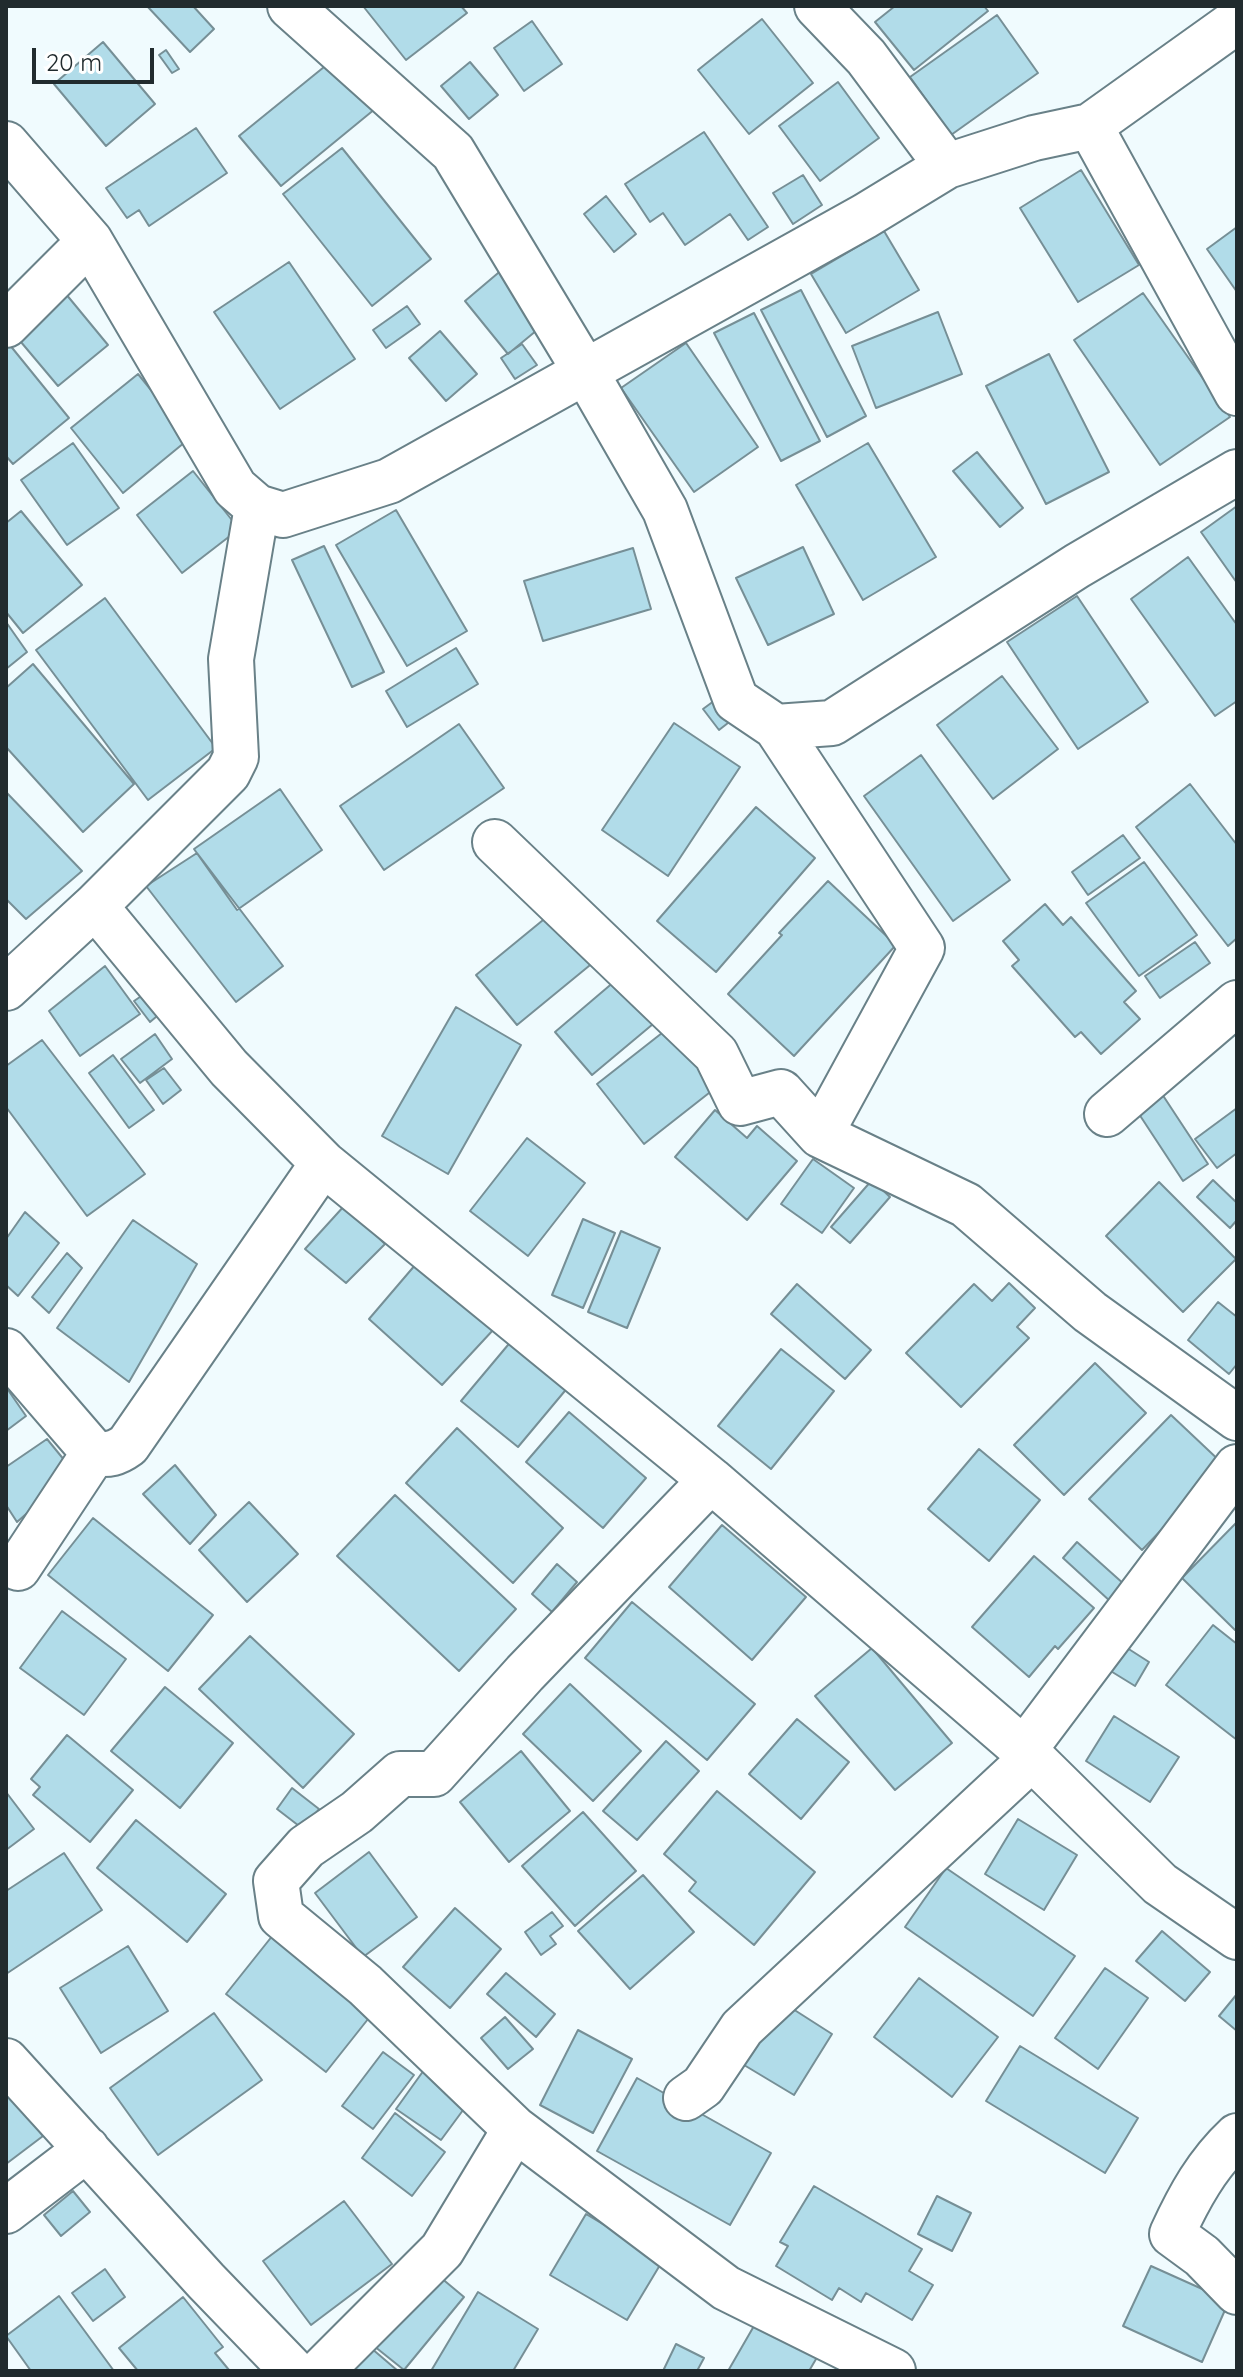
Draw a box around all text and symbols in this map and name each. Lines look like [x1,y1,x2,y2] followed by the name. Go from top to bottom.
[36,32,158,82] scale bar
[46,47,102,77] text: 20 m

